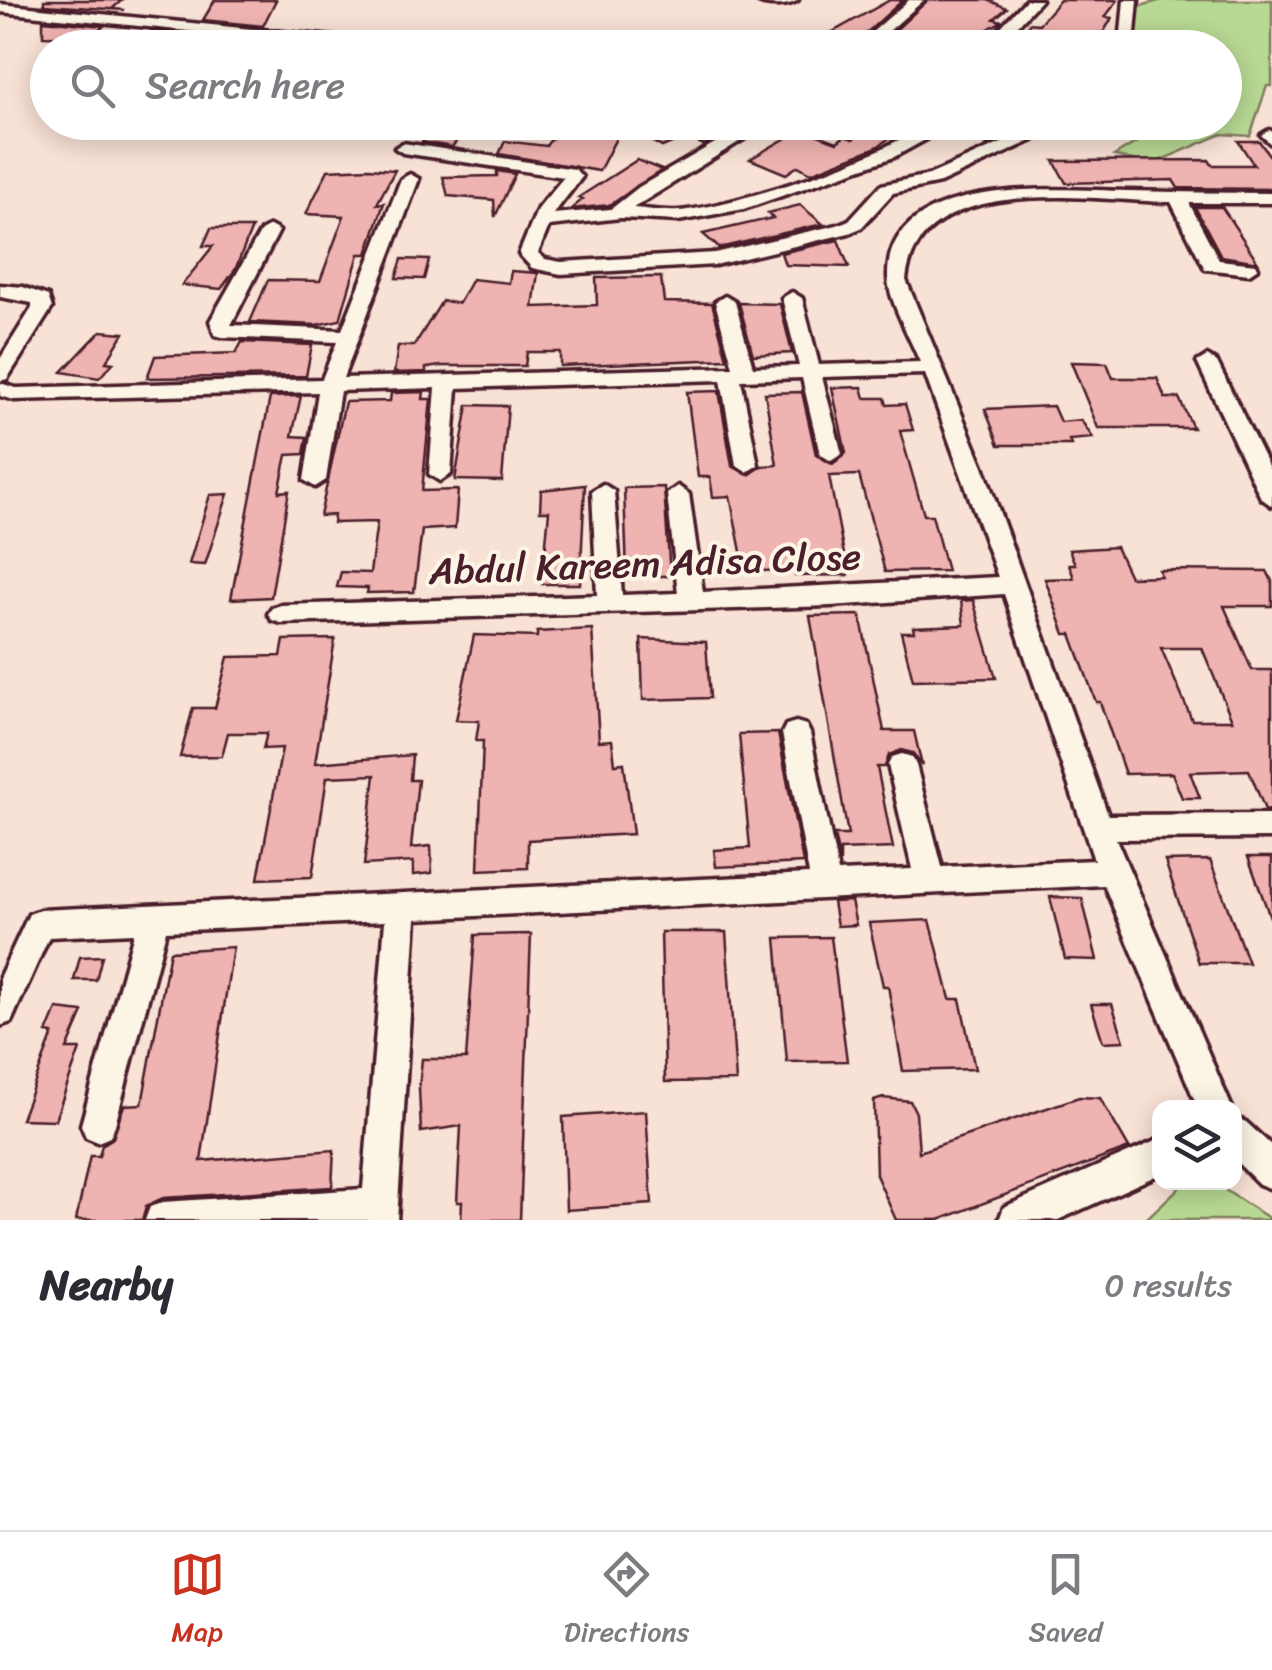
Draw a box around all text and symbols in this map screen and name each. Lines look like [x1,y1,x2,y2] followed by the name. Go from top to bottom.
[30,30,1242,140] search box
[145,52,345,119] text: Search here
[65,58,120,113] icon: search
[427,523,862,605] street label: Abdul Kareem Adisa Close
[1152,1100,1242,1190] map controls
[1152,1100,1242,1190] button: layers
[40,1248,173,1322] text: Nearby
[1104,1257,1232,1314] text: 0 results
[170,1547,225,1656] tab: Map
[564,1547,689,1656] tab: Directions
[1029,1547,1102,1656] tab: Saved

